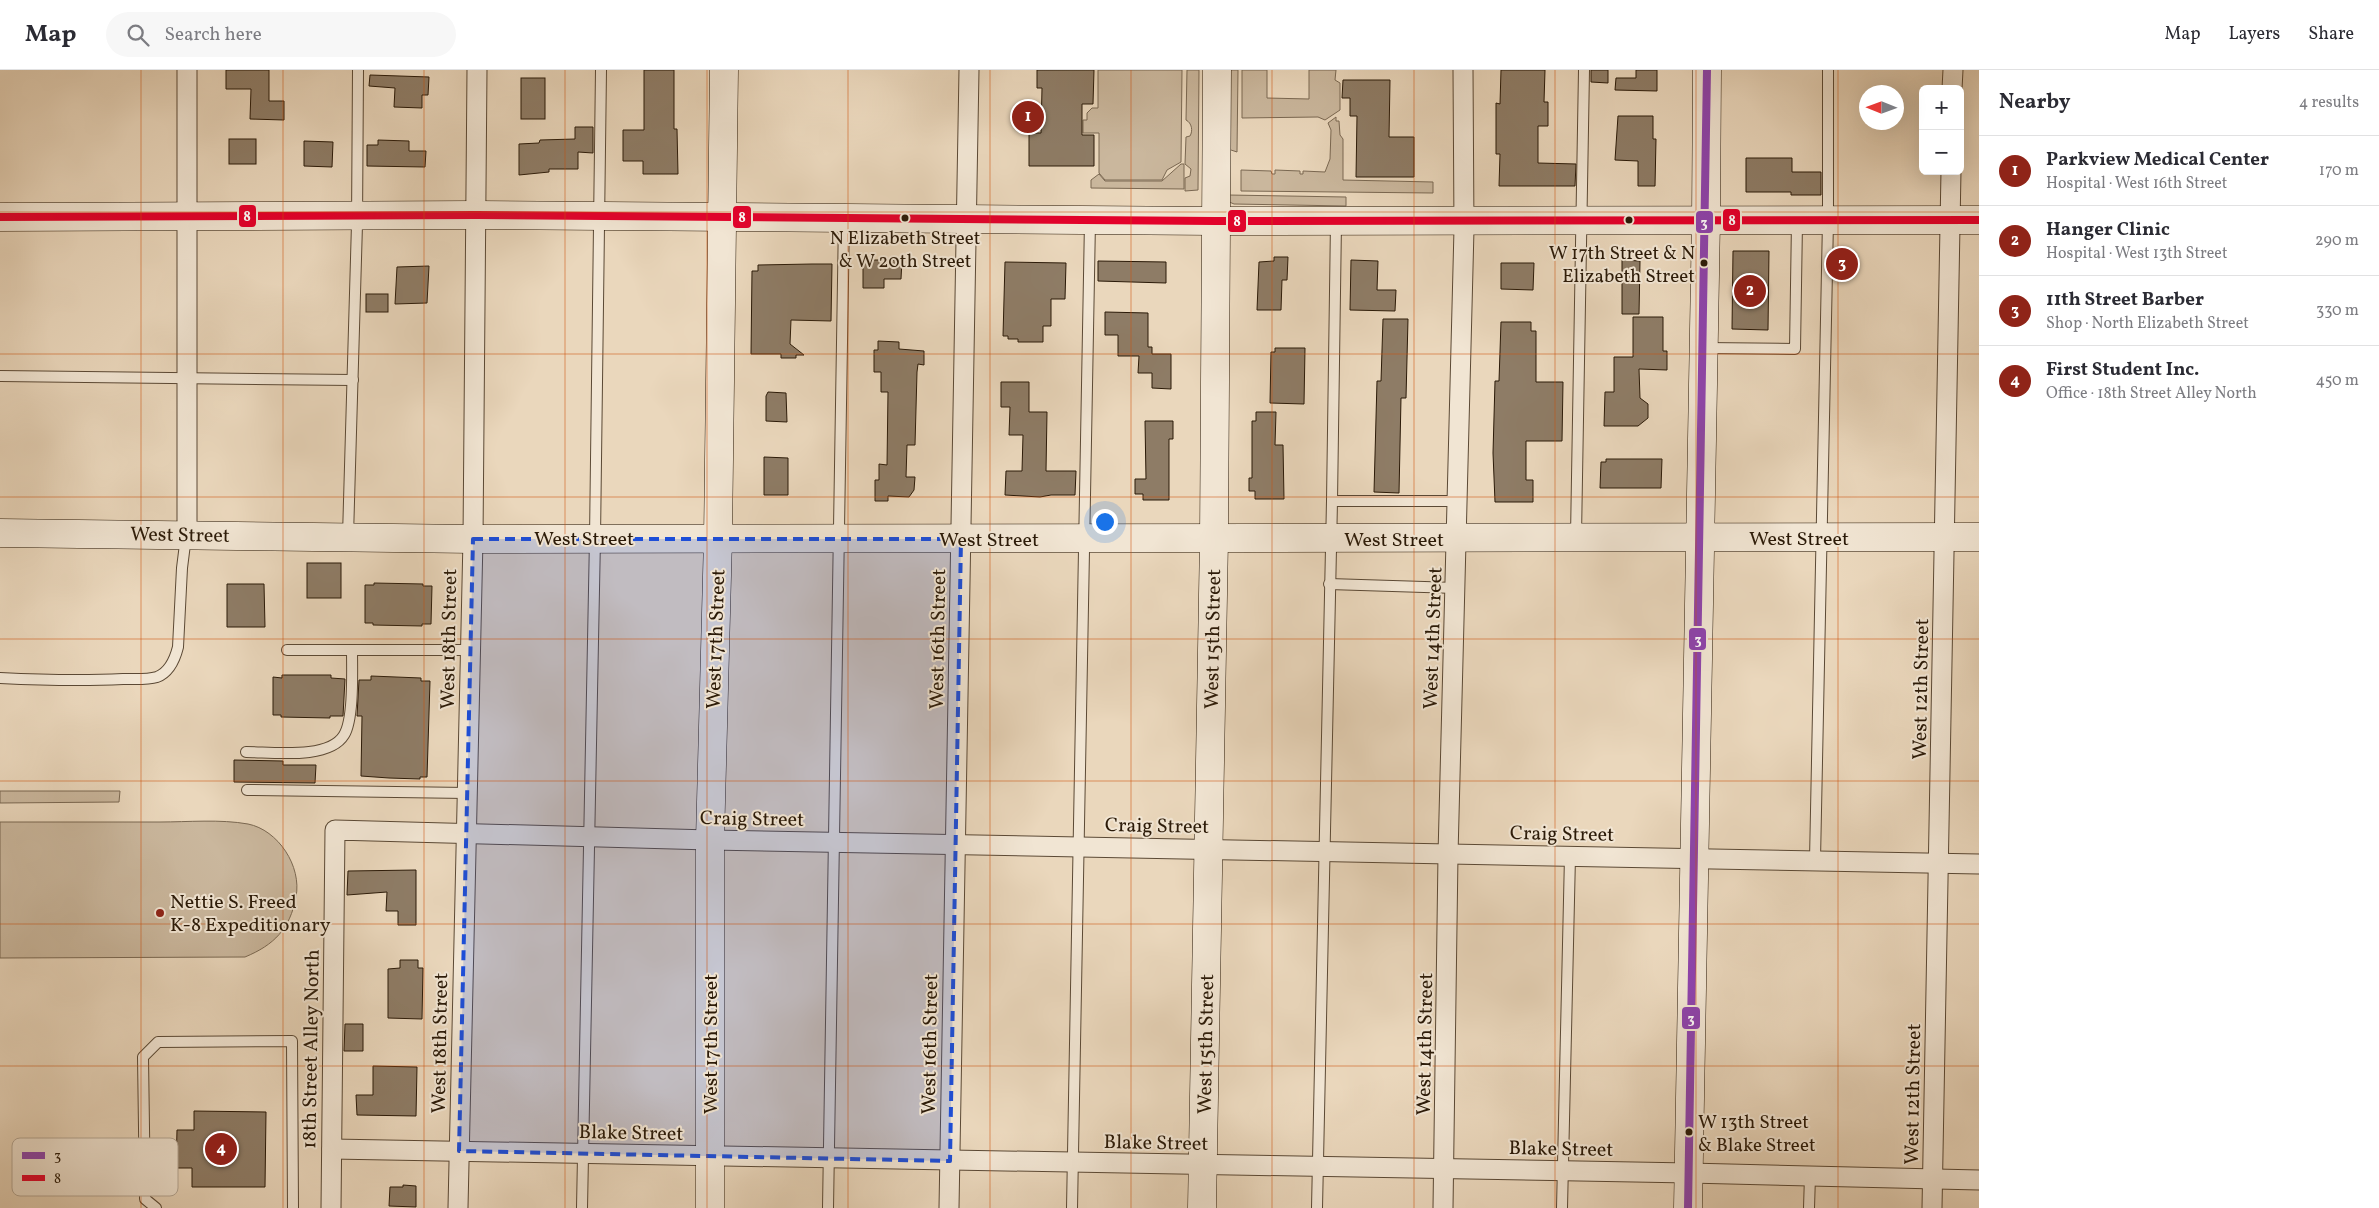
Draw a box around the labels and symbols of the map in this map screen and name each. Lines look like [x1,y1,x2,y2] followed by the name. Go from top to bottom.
[1859,85,1904,130] north arrow
[1012,98,1044,136] pin: 1
[238,204,257,228] line badge: 8
[732,205,752,229] line badge: 8
[243,208,251,227] text: 8
[1722,208,1741,232] line badge: 8
[738,209,746,228] text: 8
[1227,209,1247,233] line badge: 8
[1695,210,1714,234] line badge: 3
[1728,212,1736,231] text: 8
[900,213,910,223] marker: N Elizabeth Street & W 20th Street
[1233,213,1241,232] text: 8
[1700,214,1708,233] text: 3
[1624,215,1634,225] unlabelled marker
[830,226,981,275] place label: N Elizabeth Street & W 20th Street
[1549,241,1695,290] place label: W 17th Street & N Elizabeth Street
[1826,245,1858,283] pin: 3
[1699,258,1709,268] marker: W 17th Street & N Elizabeth Street
[1734,272,1766,310] pin: 2
[1092,509,1118,535] your location
[130,521,230,551] street label: West Street
[534,526,634,554] street label: West Street
[1749,526,1849,554] street label: West Street
[939,527,1039,555] street label: West Street
[1344,527,1444,555] street label: West Street
[1418,566,1450,710] street label: West 14th Street
[435,568,465,710] street label: West 18th Street
[701,568,733,710] street label: West 17th Street
[924,568,954,710] street label: West 16th Street
[1199,569,1229,709] street label: West 15th Street
[1907,618,1937,760] street label: West 12th Street
[1688,627,1707,651] line badge: 3
[1694,631,1702,650] text: 3
[700,805,804,835] street label: Craig Street
[1105,812,1209,842] street label: Craig Street
[1510,820,1614,850] street label: Craig Street
[170,889,331,940] place label: Nettie S. Freed K-8 Expeditionary
[154,907,166,919] marker: Nettie S. Freed K-8 Expeditionary
[296,949,328,1149] street label: 18th Street Alley North
[426,972,456,1114] street label: West 18th Street
[916,973,946,1115] street label: West 16th Street
[1411,973,1441,1116] street label: West 14th Street
[698,974,726,1114] street label: West 17th Street
[1192,974,1222,1114] street label: West 15th Street
[1681,1006,1701,1030] line badge: 3
[1687,1010,1695,1029] text: 3
[1899,1023,1929,1165] street label: West 12th Street
[1698,1110,1816,1159] place label: W 13th Street & Blake Street
[578,1119,684,1149] street label: Blake Street
[1684,1127,1694,1137] marker: W 13th Street & Blake Street
[1103,1129,1209,1159] street label: Blake Street
[205,1130,237,1168] pin: 4
[1508,1135,1614,1165] street label: Blake Street
[12,1138,178,1196] legend
[54,1147,61,1166] text: 3
[54,1170,61,1189] text: 8

